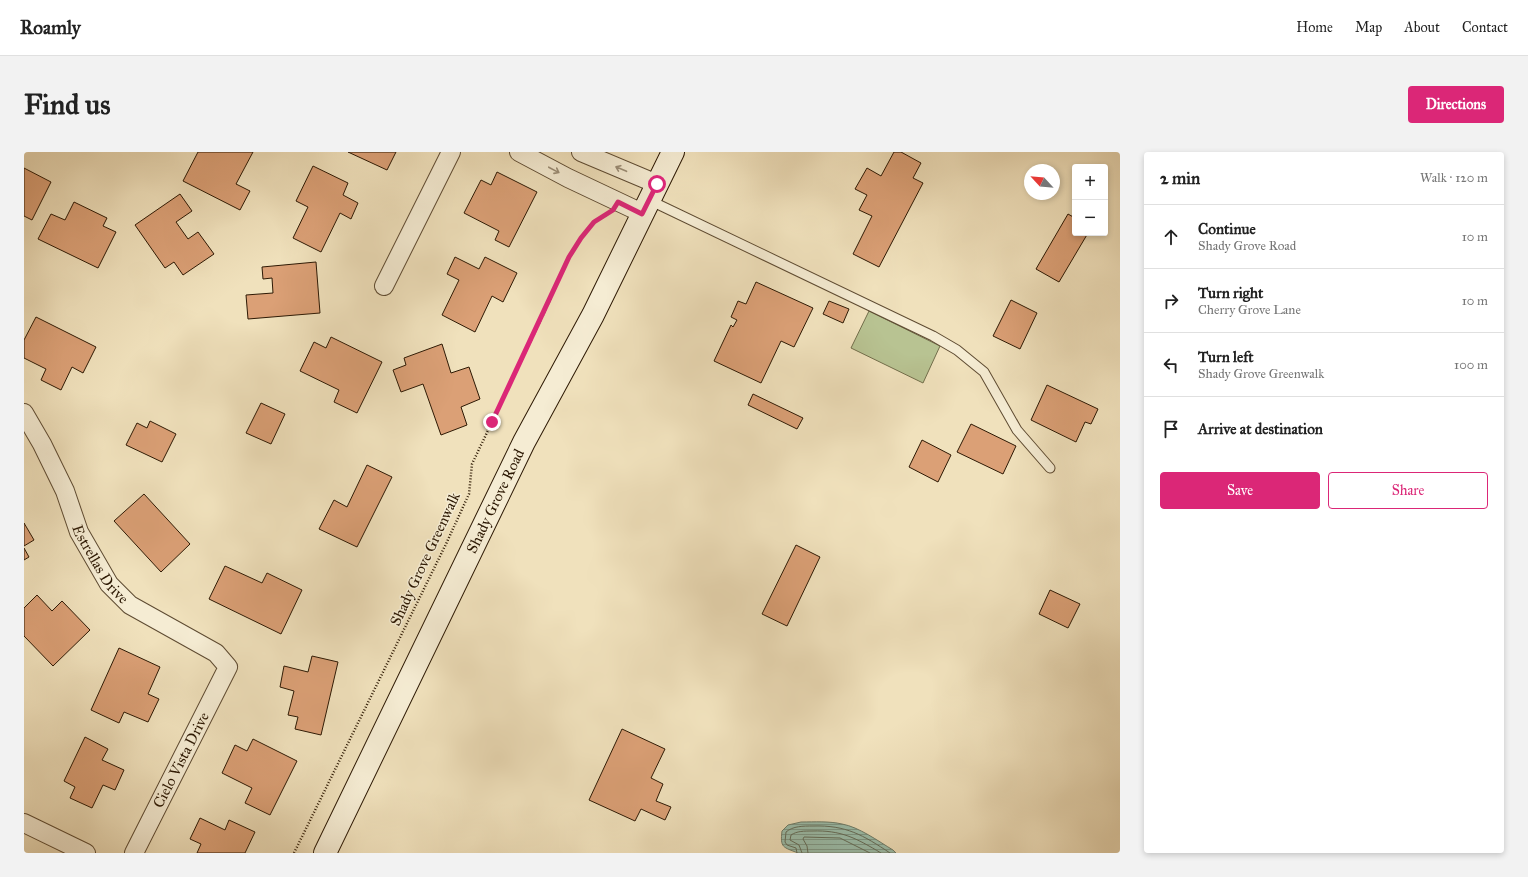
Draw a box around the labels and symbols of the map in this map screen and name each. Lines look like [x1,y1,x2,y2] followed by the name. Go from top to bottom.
[615,164,627,172] one-way arrow
[1024,164,1060,200] north arrow
[548,167,560,174] one-way arrow
[648,175,666,193] route start
[483,413,501,431] route end
[463,446,528,556] street label: Shady Grove Road
[386,489,464,629] street label: Shady Grove Greenwalk
[68,522,132,607] street label: Estrellas Drive
[149,709,213,811] street label: Cielo Vista Drive

